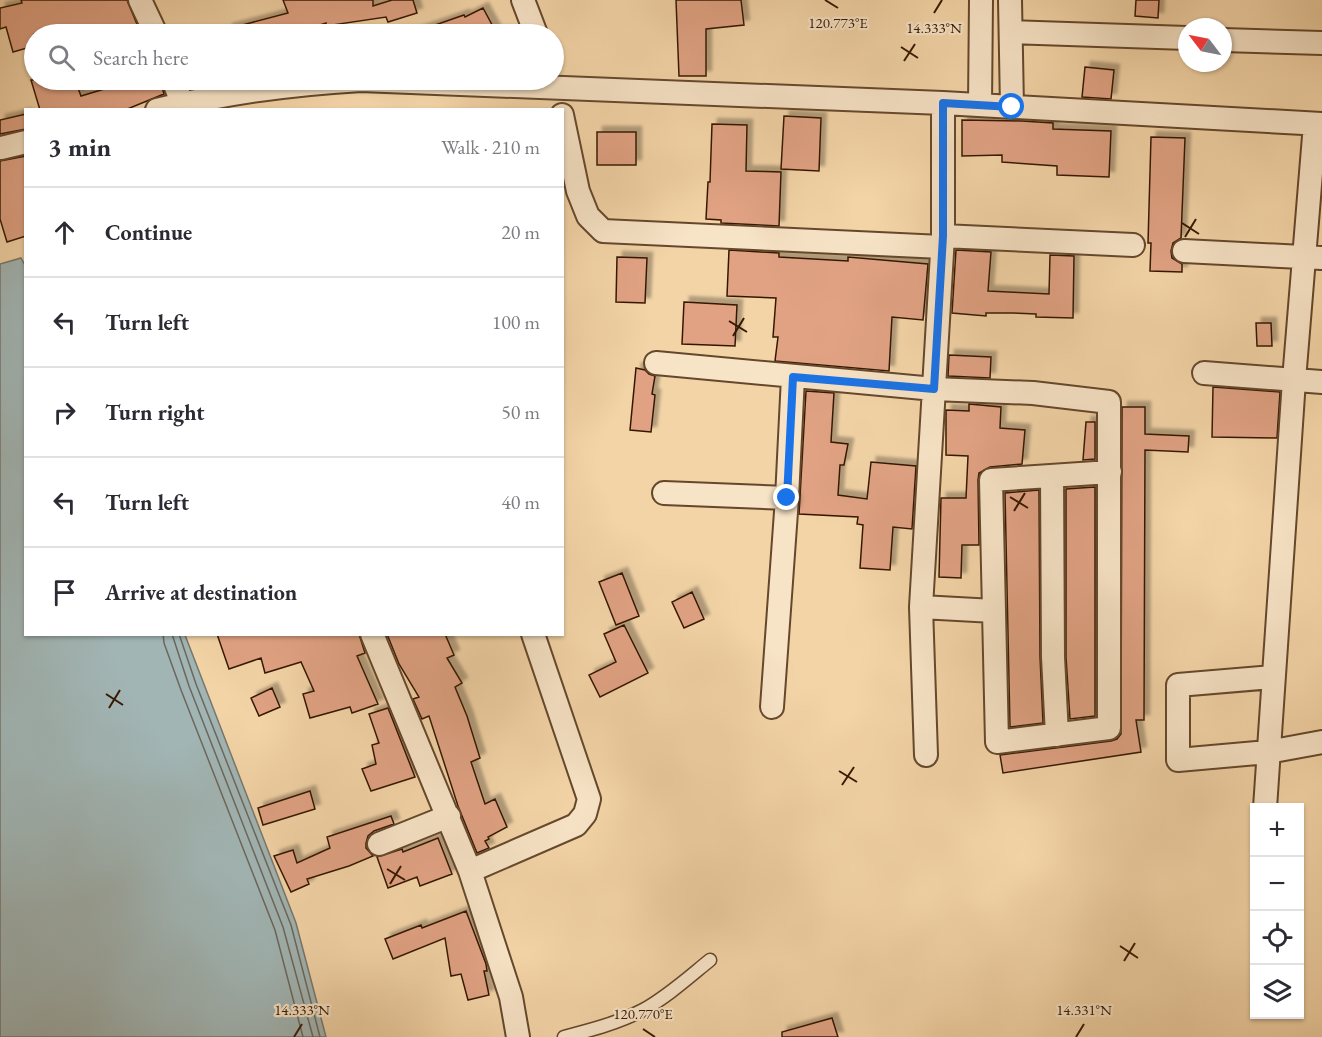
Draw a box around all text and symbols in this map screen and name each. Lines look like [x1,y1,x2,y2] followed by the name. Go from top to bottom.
[808,13,868,32] text: 120.773°E
[906,18,962,37] text: 14.333°N
[1178,18,1232,72] north arrow
[24,24,564,90] search box
[45,41,78,74] icon: search
[93,43,188,72] text: Search here
[998,93,1024,119] route start
[48,130,111,164] text: 3 min
[441,134,540,160] text: Walk · 210 m
[48,216,81,249] icon: ahead
[105,218,192,247] text: Continue
[501,219,540,245] text: 20 m
[48,306,81,339] icon: left
[105,308,189,337] text: Turn left
[492,309,540,335] text: 100 m
[48,396,81,429] icon: right
[105,398,204,427] text: Turn right
[501,399,540,425] text: 50 m
[773,484,799,510] route end
[48,486,81,519] icon: left
[105,488,189,517] text: Turn left
[501,489,540,515] text: 40 m
[48,576,81,609] icon: arrive
[105,578,297,607] text: Arrive at destination
[1250,803,1304,1019] map controls
[1250,803,1304,857] button: +
[1250,857,1304,911] button: −
[1250,911,1304,965] button: locate
[1250,965,1304,1019] button: layers
[274,1000,330,1019] text: 14.333°N
[1056,1000,1112,1019] text: 14.331°N
[613,1004,673,1023] text: 120.770°E

